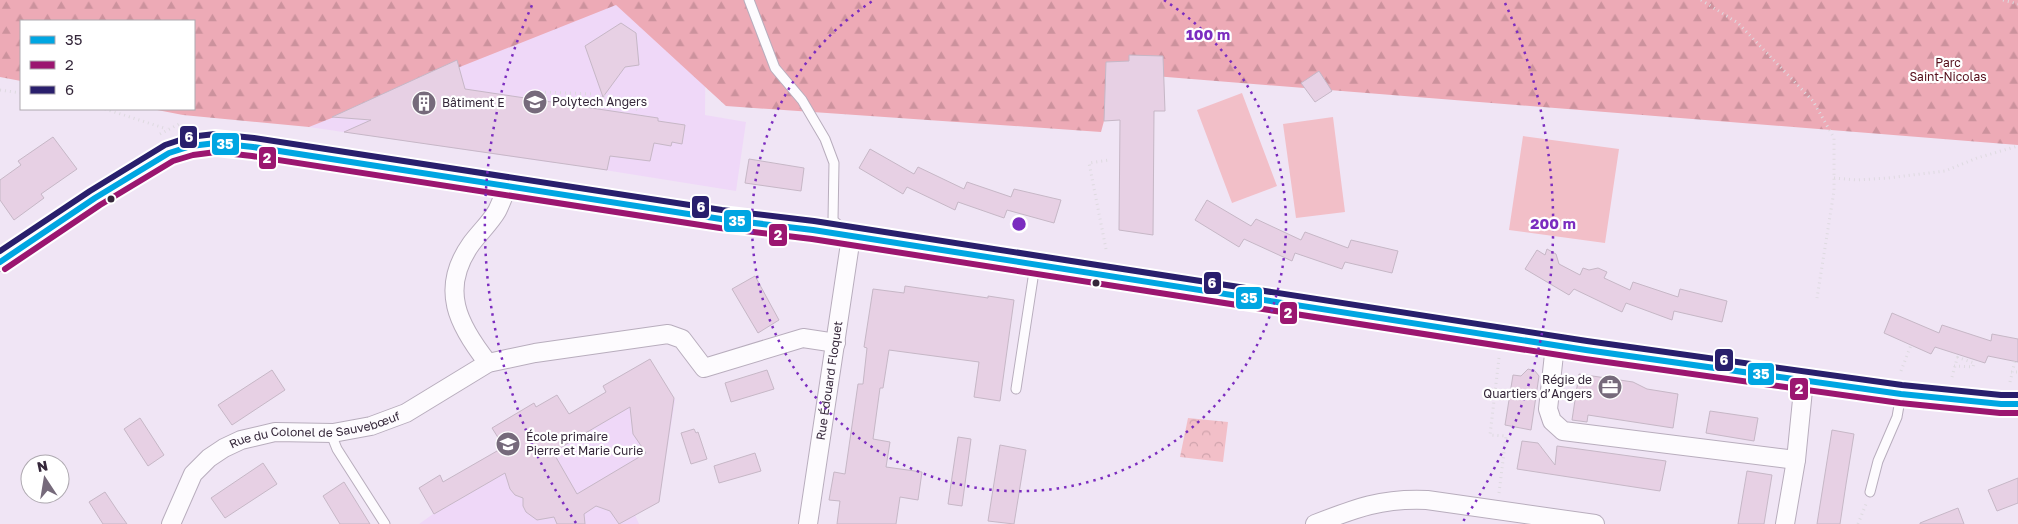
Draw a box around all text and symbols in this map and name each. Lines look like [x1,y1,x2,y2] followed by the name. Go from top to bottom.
[20,20,195,110] legend
[1186,25,1230,43] text: 100 m
[65,30,82,48] text: 35
[65,55,74,73] text: 2
[1909,55,1987,84] park label: Parc Saint-Nicolas
[65,80,74,98] text: 6
[522,89,548,115] school or university icon: Polytech Angers
[411,90,437,116] building icon: Bâtiment E
[552,94,647,109] place label: Polytech Angers
[442,95,505,110] place label: Bâtiment E
[179,125,198,149] line badge: 6
[185,128,194,145] text: 6
[211,132,240,156] line badge: 35
[216,135,234,152] text: 35
[258,146,277,170] line badge: 2
[263,149,272,166] text: 2
[106,194,116,204] unlabelled marker
[691,195,710,219] line badge: 6
[697,198,706,215] text: 6
[723,209,752,233] line badge: 35
[728,212,746,229] text: 35
[1530,214,1576,232] text: 200 m
[1010,215,1028,233] centre of rings
[768,223,788,247] line badge: 2
[774,226,783,243] text: 2
[1203,271,1222,295] line badge: 6
[1208,274,1217,291] text: 6
[1091,278,1101,288] unlabelled marker
[1235,286,1263,310] line badge: 35
[1240,289,1258,306] text: 35
[1279,301,1298,325] line badge: 2
[1284,304,1293,321] text: 2
[813,320,845,441] street label: Rue Édouard Floquet
[1714,348,1734,372] line badge: 6
[1720,351,1729,368] text: 6
[1747,362,1775,386] line badge: 35
[1752,365,1770,382] text: 35
[1483,372,1592,401] place label: Régie de Quartiers d’Angers
[1597,374,1623,400] office icon: Régie de Quartiers d’Angers
[1789,377,1809,401] line badge: 2
[1795,380,1804,397] text: 2
[227,408,402,451] street label: Rue du Colonel de Sauvebœuf
[526,429,643,458] place label: École primaire Pierre et Marie Curie
[495,431,521,457] school or university icon: École primaire Pierre et Marie Curie
[20,454,70,504] north arrow
[35,456,49,475] text: N

